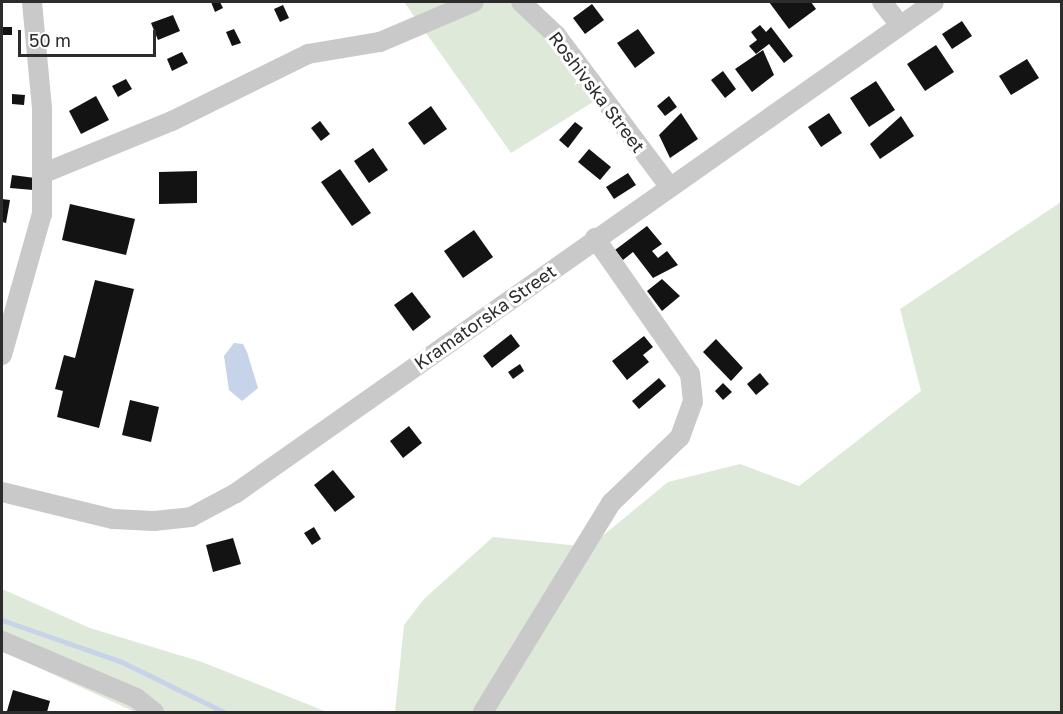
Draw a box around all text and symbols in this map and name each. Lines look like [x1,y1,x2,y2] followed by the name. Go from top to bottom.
[21,18,159,56] scale bar
[544,27,650,157] street label: Roshivska Street
[29,29,71,51] text: 50 m
[410,260,560,374] street label: Kramatorska Street

